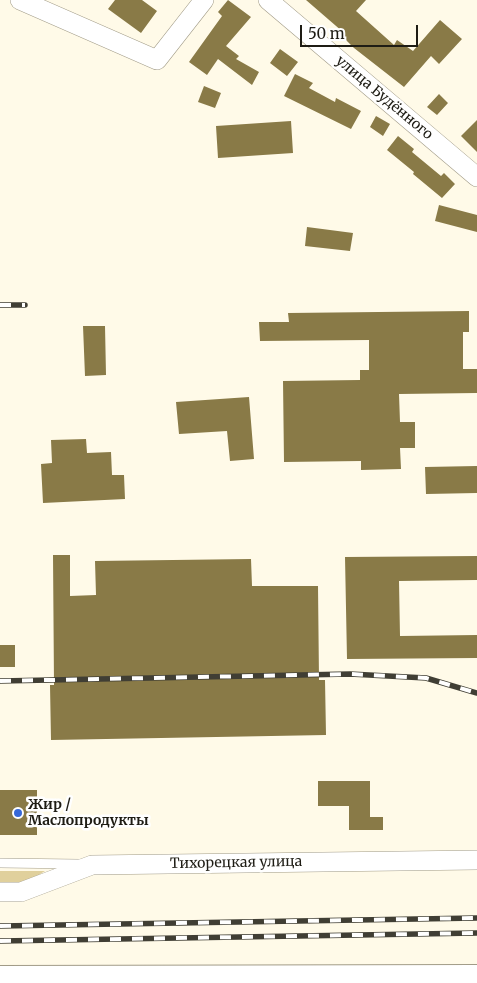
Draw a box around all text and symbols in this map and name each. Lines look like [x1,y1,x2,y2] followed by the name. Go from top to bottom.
[302,15,420,47] scale bar
[308,24,345,43] text: 50 m
[332,52,436,144] street label: улица Будённого
[28,797,149,830] place label: Жир / Маслопродукты
[12,807,24,819] marker: Жир / Маслопродукты
[170,853,302,873] street label: Тихорецкая улица

